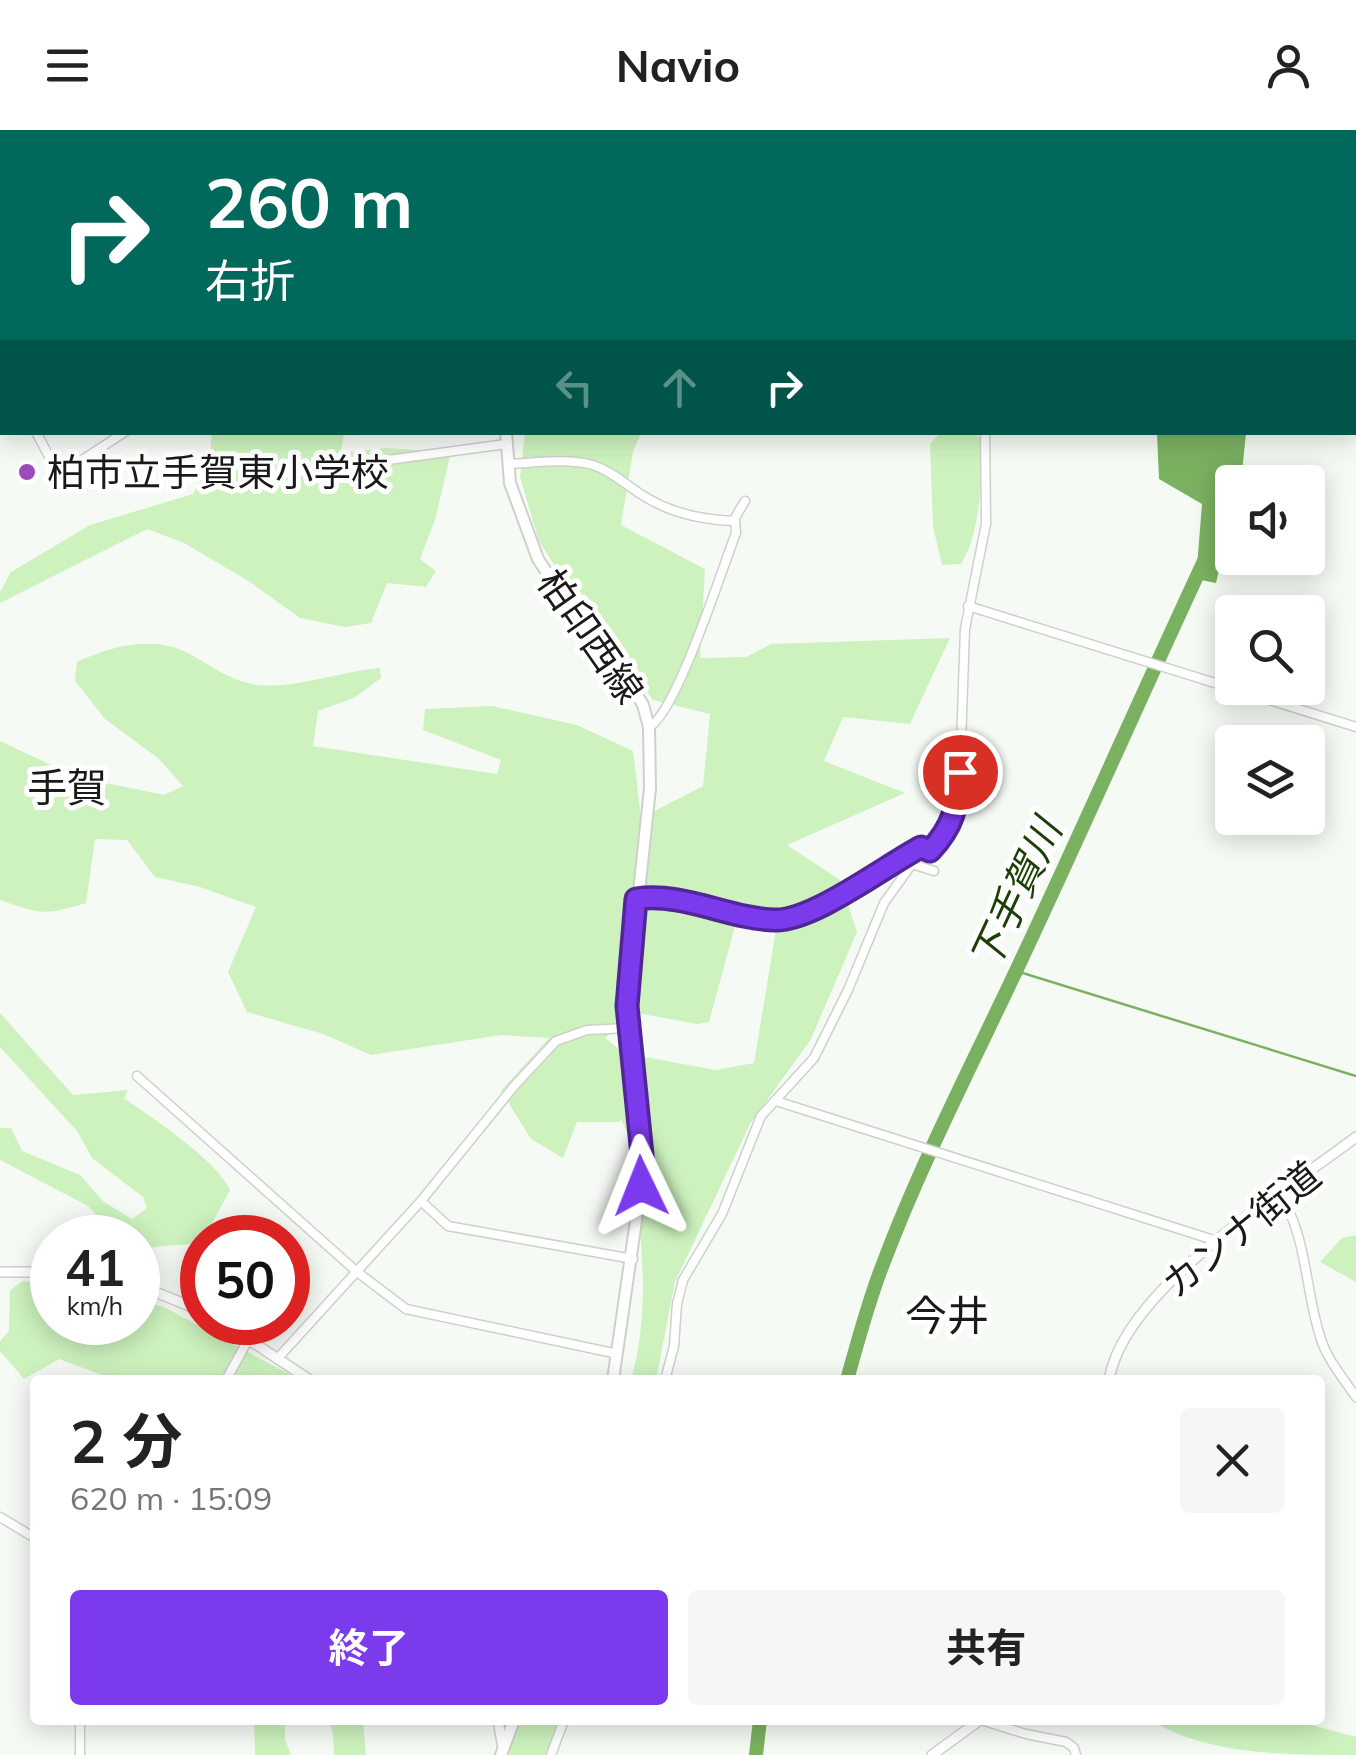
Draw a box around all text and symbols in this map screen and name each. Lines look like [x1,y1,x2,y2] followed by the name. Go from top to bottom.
[616,37,740,93] text: Navio
[40,38,95,93] icon: menu
[1261,38,1316,93] icon: person
[205,158,413,246] text: 260 m
[40,170,170,300] icon: right
[205,252,295,308] text: 右折
[547,360,602,415] icon: left
[652,360,707,415] icon: ahead
[757,360,812,415] icon: right
[47,448,389,496] place label: 柏市立手賀東小学校
[16,461,38,483] marker: 柏市立手賀東小学校
[1215,465,1325,835] map controls
[1215,465,1325,575] button: sound
[528,560,654,712] street label: 柏印西線
[1215,595,1325,705] button: search
[1215,725,1325,835] button: layers
[918,730,1003,815] pin
[933,745,988,800] icon: arrive
[27,762,107,812] district label: 手賀
[959,807,1073,977] water label: 下手賀川
[589,1134,693,1238] position arrow
[1152,1151,1330,1307] street label: カンナ街道
[180,1215,310,1345] speed limit sign: 50
[65,1236,125,1299] text: 41
[905,1289,989,1342] district label: 今井
[67,1290,123,1321] text: km/h
[70,1403,182,1478] text: 2 分
[1180,1408,1285,1513] button: close
[70,1478,272,1518] text: 620 m · 15:09
[70,1590,668,1705] button: 終了
[688,1590,1285,1705] button: 共有

